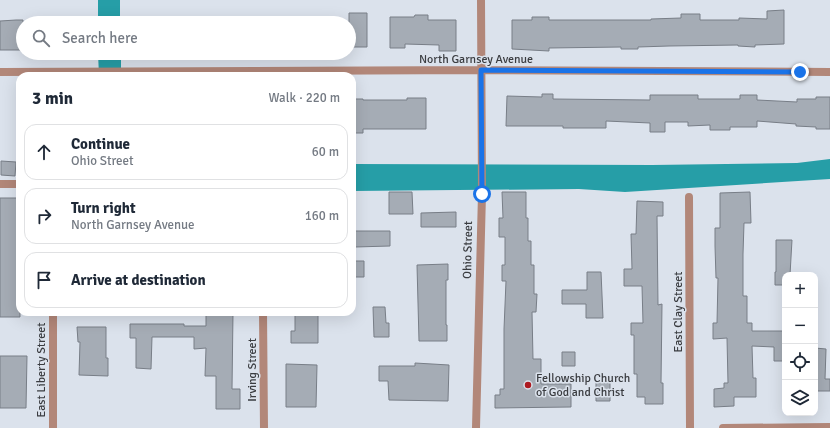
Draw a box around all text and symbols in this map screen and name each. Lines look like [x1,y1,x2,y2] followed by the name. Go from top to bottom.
[16,16,356,60] search box
[30,27,52,49] icon: search
[62,29,138,47] text: Search here
[419,52,533,67] street label: North Garnsey Avenue
[791,63,809,81] route end
[32,88,73,109] text: 3 min
[269,90,340,106] text: Walk · 220 m
[71,135,130,153] text: Continue
[33,141,55,163] icon: ahead
[312,144,339,160] text: 60 m
[71,153,134,169] text: Ohio Street
[473,185,491,203] route start
[71,199,136,217] text: Turn right
[33,205,55,227] icon: right
[305,208,339,224] text: 160 m
[71,217,195,233] text: North Garnsey Avenue
[460,221,476,279] street label: Ohio Street
[33,269,55,291] icon: arrive
[71,271,206,289] text: Arrive at destination
[671,271,686,353] street label: East Clay Street
[782,272,818,416] map controls
[782,272,818,308] button: +
[782,308,818,344] button: −
[34,323,49,417] street label: East Liberty Street
[245,338,260,402] street label: Irving Street
[782,344,818,380] button: locate
[536,371,630,400] place label: Fellowship Church of God and Christ
[523,380,533,390] marker: Fellowship Church of God and Christ
[782,380,818,416] button: layers

